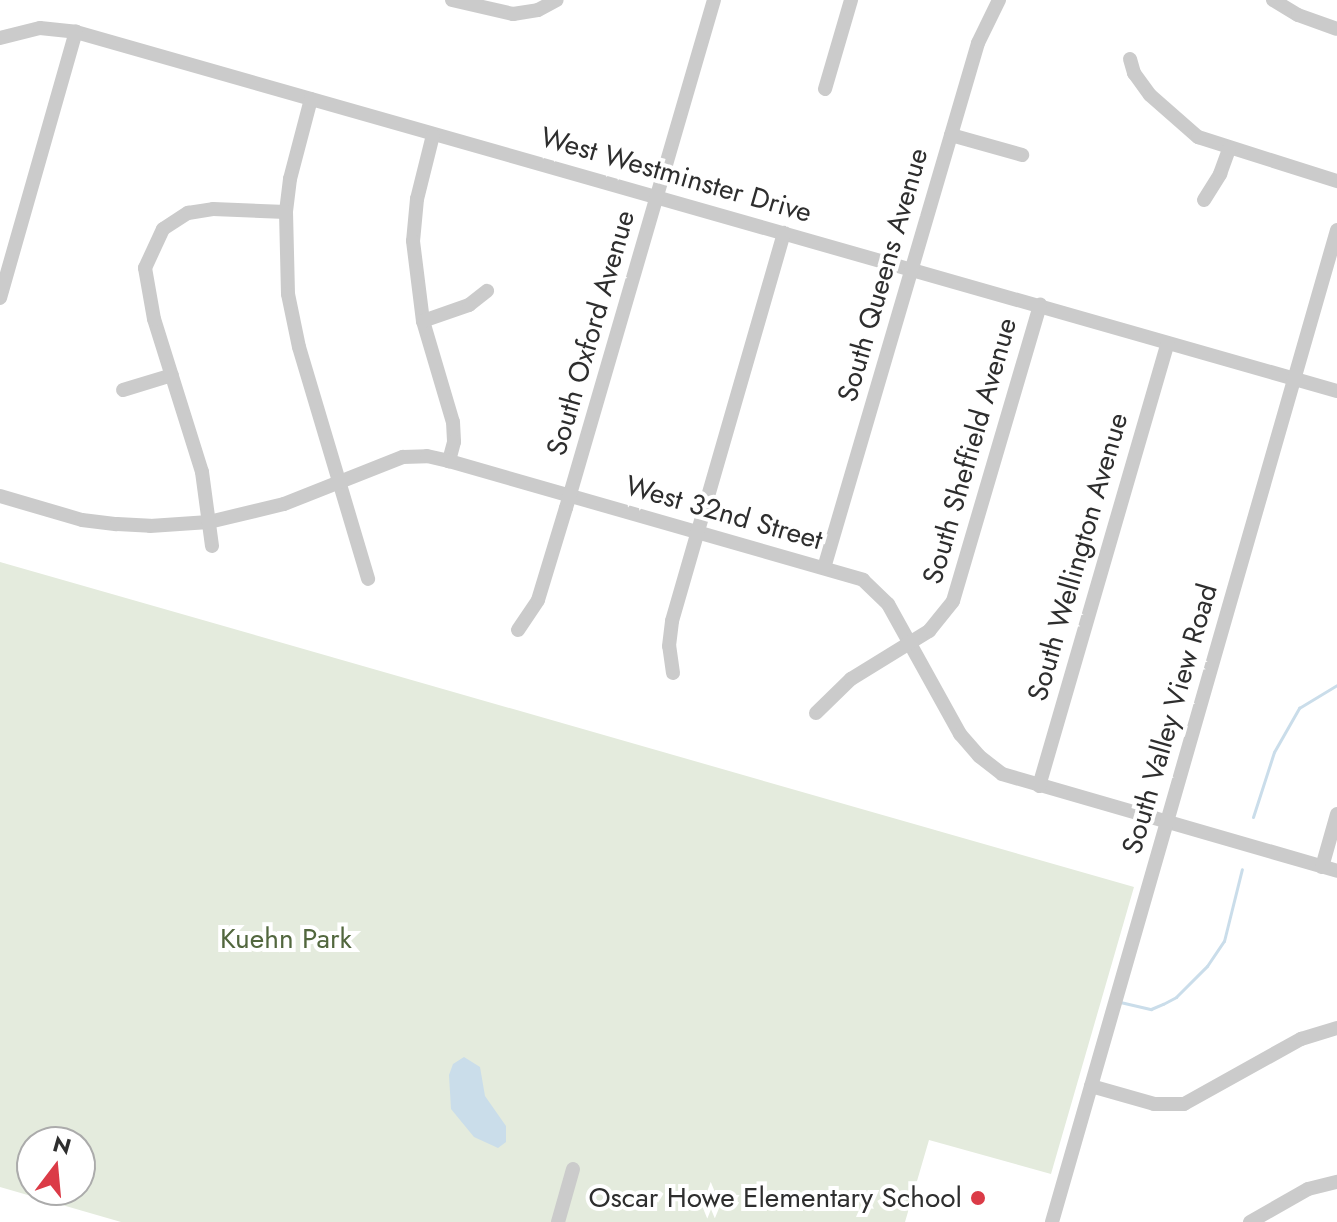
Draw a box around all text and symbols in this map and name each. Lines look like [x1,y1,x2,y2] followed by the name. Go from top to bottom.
[536,120,816,230] street label: West Westminster Drive
[831,144,935,406] street label: South Queens Avenue
[540,207,642,459] street label: South Oxford Avenue
[916,314,1024,588] street label: South Sheffield Avenue
[1021,409,1135,705] street label: South Wellington Avenue
[622,469,826,557] street label: West 32nd Street
[1115,580,1225,858] street label: South Valley View Road
[220,922,352,956] park label: Kuehn Park
[16,1126,96,1206] north arrow
[49,1127,75,1163] text: N
[588,1181,962,1215] place label: Oscar Howe Elementary School
[969,1189,987,1207] marker: Oscar Howe Elementary School

